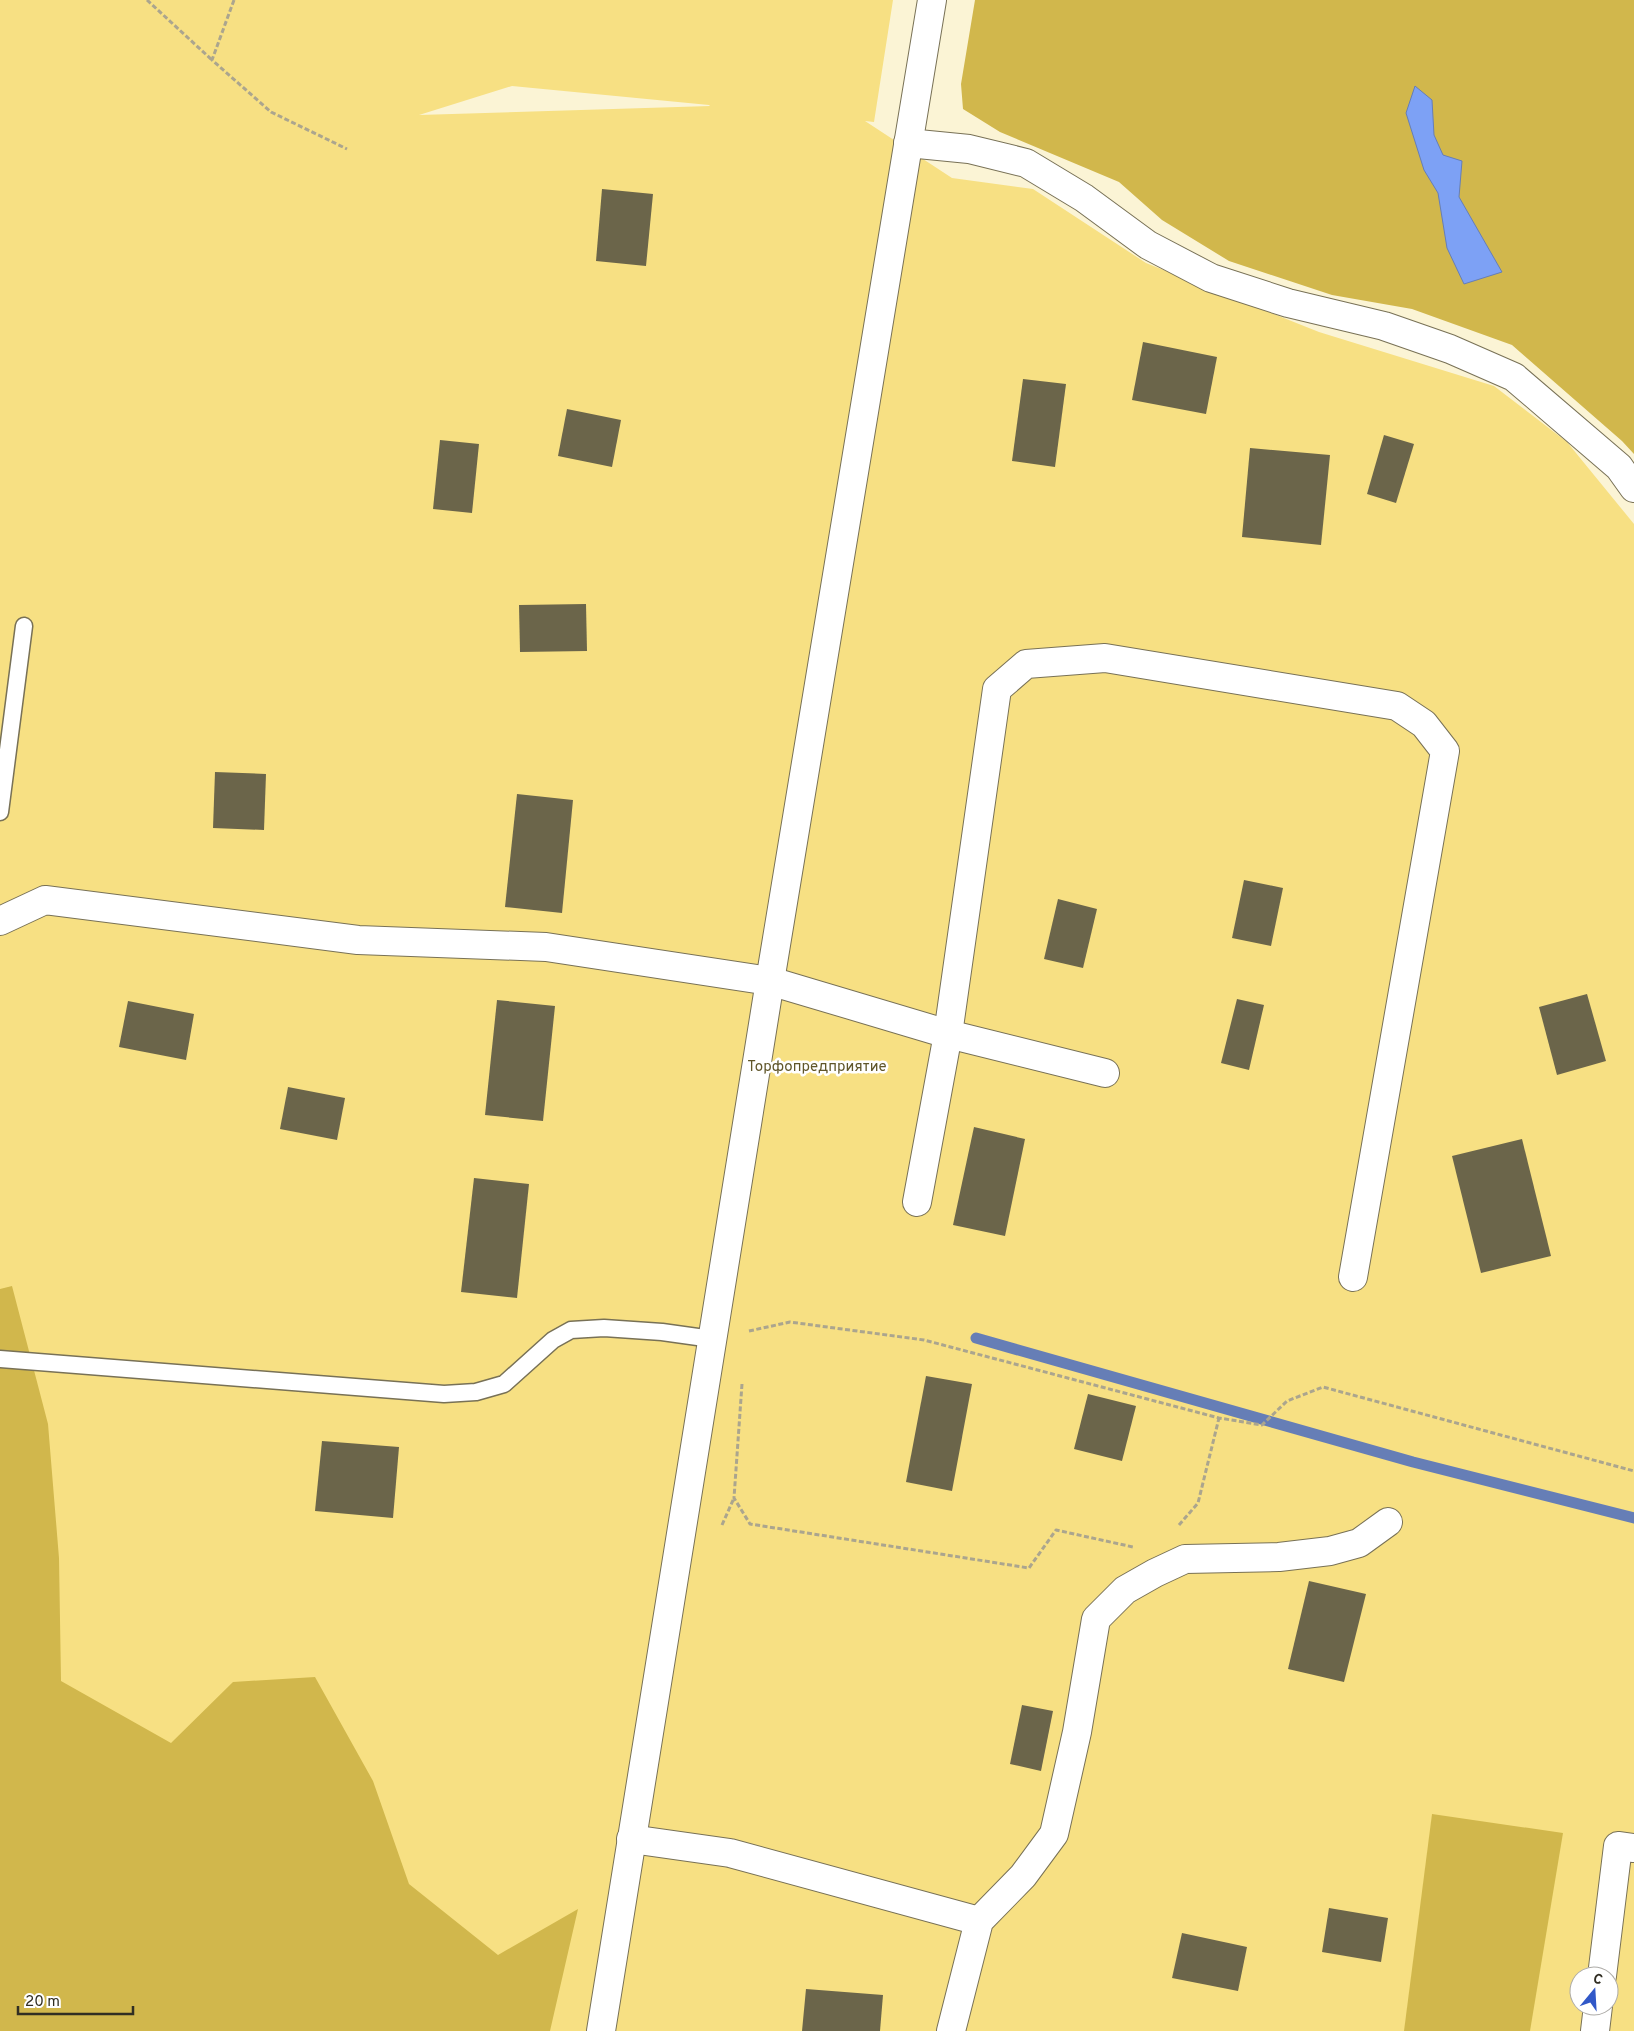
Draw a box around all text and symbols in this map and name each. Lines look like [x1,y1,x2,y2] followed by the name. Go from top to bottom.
[747,1058,887,1077] park label: Торфопредприятие
[1569,1966,1619,2016] north arrow
[1591,1971,1604,1990] text: С
[18,1984,132,2016] scale bar
[25,1993,60,2012] text: 20 m

